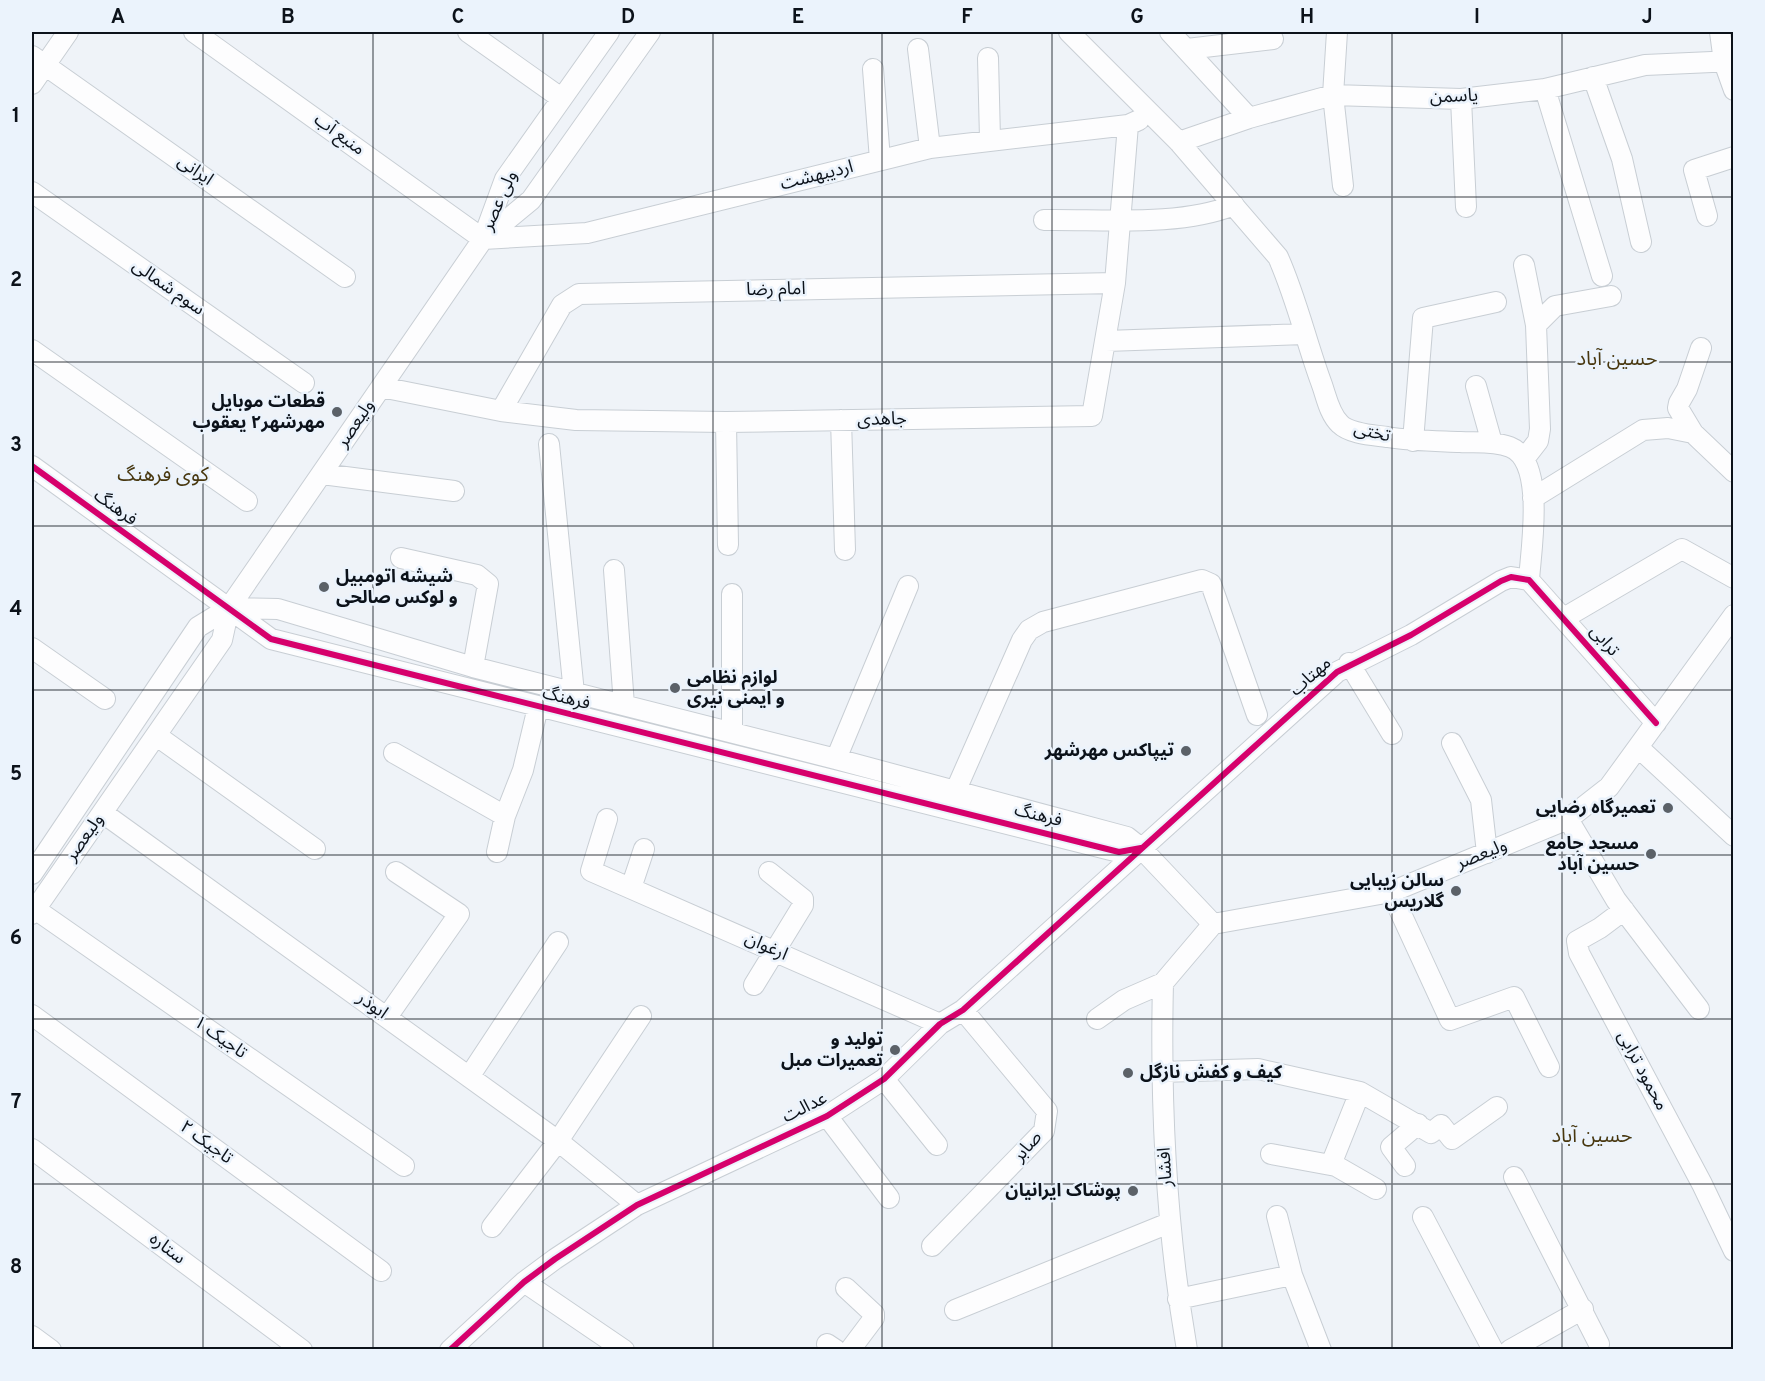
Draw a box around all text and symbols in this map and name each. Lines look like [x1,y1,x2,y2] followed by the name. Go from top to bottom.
[111,5,125,31] text: A
[281,5,295,31] text: B
[452,5,464,31] text: C
[621,5,635,31] text: D
[792,5,804,31] text: E
[961,5,973,31] text: F
[1130,5,1144,31] text: G
[1300,5,1314,31] text: H
[1474,5,1480,31] text: I
[1641,5,1653,31] text: J
[1429,85,1479,109] street label: یاسمن
[12,104,20,130] text: 1
[308,109,369,162] street label: منبع آب
[173,150,217,192] street label: ایرانی
[778,156,856,196] street label: اردیبهشت
[476,167,523,236] street label: ولی عصر
[127,255,209,322] street label: سوم شمالی
[10,268,22,294] text: 2
[746,278,806,303] street label: امام رضا
[1577,347,1657,373] district label: حسین آباد
[193,391,325,435] place label: قطعات موبایل مهرشهر۲ یعقوب
[331,396,380,453] street label: ولیعصر
[330,405,344,419] marker: قطعات موبایل مهرشهر۲ یعقوب
[857,408,907,432] street label: جاهدی
[1351,418,1393,448] street label: تختی
[10,433,22,459] text: 3
[117,463,209,489] district label: کوی فرهنگ
[89,484,141,532] street label: فرهنگ
[336,566,458,610] place label: شیشه اتومبیل و لوکس صالحی
[317,580,331,594] marker: شیشه اتومبیل و لوکس صالحی
[10,597,22,623] text: 4
[1584,620,1624,662] street label: ترابی
[1285,652,1337,702] street label: مهتاب
[687,667,785,711] place label: لوازم نظامی و ایمنی نیری
[668,681,682,695] marker: لوازم نظامی و ایمنی نیری
[540,682,592,716] street label: فرهنگ
[1044,740,1175,763] place label: تیپاکس مهرشهر
[1179,744,1193,758] marker: تیپاکس مهرشهر
[10,762,22,788] text: 5
[1536,797,1657,820] place label: تعمیرگاه رضایی
[1012,799,1064,833] street label: فرهنگ
[1661,801,1675,815] marker: تعمیرگاه رضایی
[60,810,110,867] street label: ولیعصر
[1546,833,1639,877] place label: مسجد جامع حسین آباد
[1452,834,1511,876] street label: ولیعصر
[1644,847,1658,861] marker: مسجد جامع حسین آباد
[1350,870,1445,914] place label: سالن زیبایی گلاریس
[1449,884,1463,898] marker: سالن زیبایی گلاریس
[10,926,22,952] text: 6
[741,927,791,967] street label: ارغوان
[351,986,392,1025] street label: ابوذر
[189,1011,251,1065] street label: تاجیک ۱
[1611,1027,1673,1115] street label: محمود ترابی
[781,1029,884,1073] place label: تولید و تعمیرات مبل
[888,1043,902,1057] marker: تولید و تعمیرات مبل
[1140,1062,1283,1085] place label: کیف و کفش نازگل
[1121,1066,1135,1080] marker: کیف و کفش نازگل
[779,1087,831,1129] street label: عدالت
[11,1090,21,1116] text: 7
[175,1116,237,1170] street label: تاجیک ۲
[1552,1124,1632,1150] district label: حسین آباد
[1008,1127,1048,1168] street label: صابر
[1153,1147,1179,1188] street label: افشار
[1005,1180,1121,1203] place label: پوشاک ایرانیان
[1126,1184,1140,1198] marker: پوشاک ایرانیان
[144,1228,190,1270] street label: ستاره
[10,1255,22,1281] text: 8

